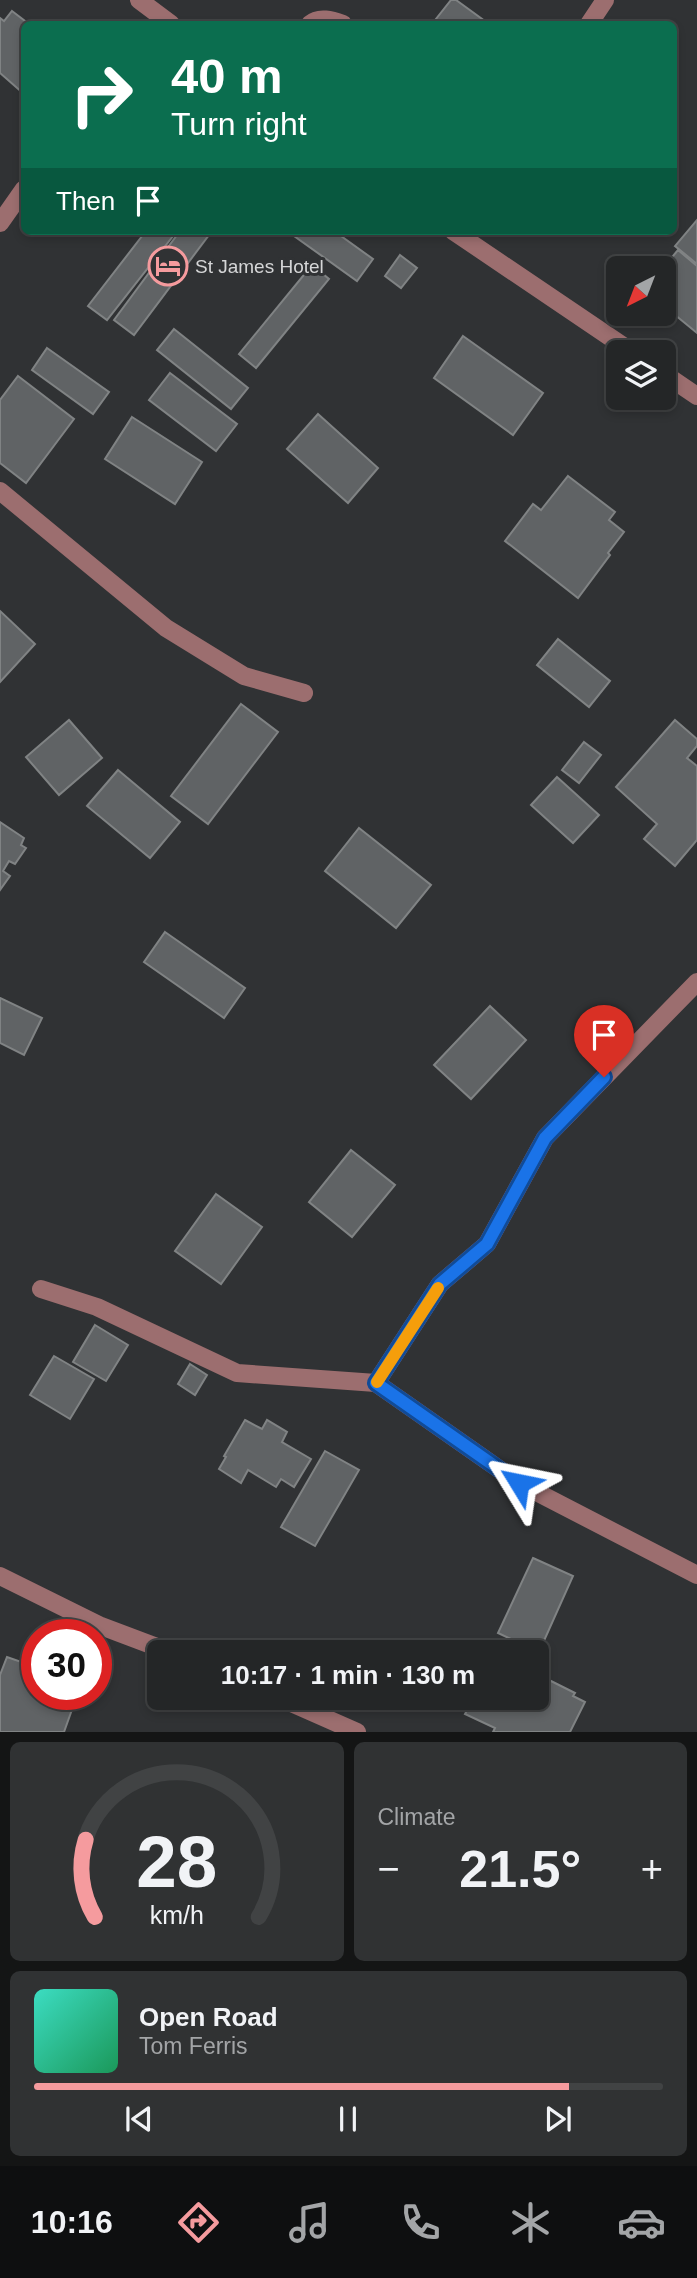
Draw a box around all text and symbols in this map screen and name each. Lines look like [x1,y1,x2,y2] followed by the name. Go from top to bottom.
[56,49,147,140] icon: right
[171,49,283,103] text: 40 m
[171,106,307,142] text: Turn right
[129,182,167,220] icon: arrive
[56,186,115,216] text: Then
[147,245,189,287] hotel icon: St James Hotel
[195,256,324,277] place label: St James Hotel
[606,256,676,326] north arrow
[606,256,676,410] map controls
[606,340,676,410] button: layers
[574,1005,634,1077] pin
[585,1016,623,1054] icon: arrive
[482,1446,556,1520] position arrow
[21,1619,112,1710] speed limit sign: 30
[221,1660,475,1690] text: 10:17 · 1 min · 130 m
[378,1804,455,1830] text: Climate
[136,1822,217,1903] text: 28
[459,1840,581,1898] text: 21.5°
[378,1848,400,1890] text: −
[641,1848,663,1890] text: +
[150,1901,204,1929] text: km/h
[139,2002,278,2032] text: Open Road
[139,2033,248,2059] text: Tom Ferris
[120,2100,158,2138] icon: previous
[329,2100,367,2138] icon: pause
[539,2100,577,2138] icon: next
[174,2198,223,2247] icon: directions
[285,2198,334,2247] icon: music
[396,2198,445,2247] icon: phone
[506,2198,555,2247] icon: climate
[617,2198,666,2247] icon: car
[31,2204,113,2240] text: 10:16

